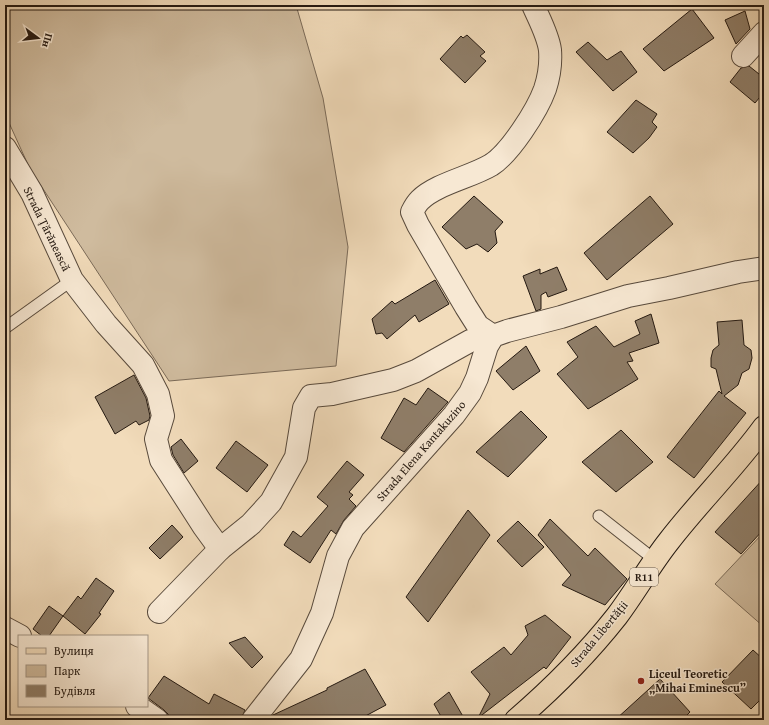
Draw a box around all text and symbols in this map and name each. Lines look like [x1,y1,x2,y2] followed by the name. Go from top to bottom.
[18,18,58,58] north arrow
[38,32,57,50] text: Пн
[20,184,75,274] street label: Strada Țărănească
[372,396,469,505] street label: Strada Elena Kantakuzino
[630,568,658,586] road number: R11
[566,596,632,671] street label: Strada Libertății
[18,635,148,707] legend
[54,642,94,659] text: Вулиця
[54,662,81,679] text: Парк
[649,665,746,696] place label: Liceul Teoretic „Mihai Eminescu”
[636,676,646,686] marker: Liceul Teoretic „Mihai Eminescu”
[54,682,95,699] text: Будівля

